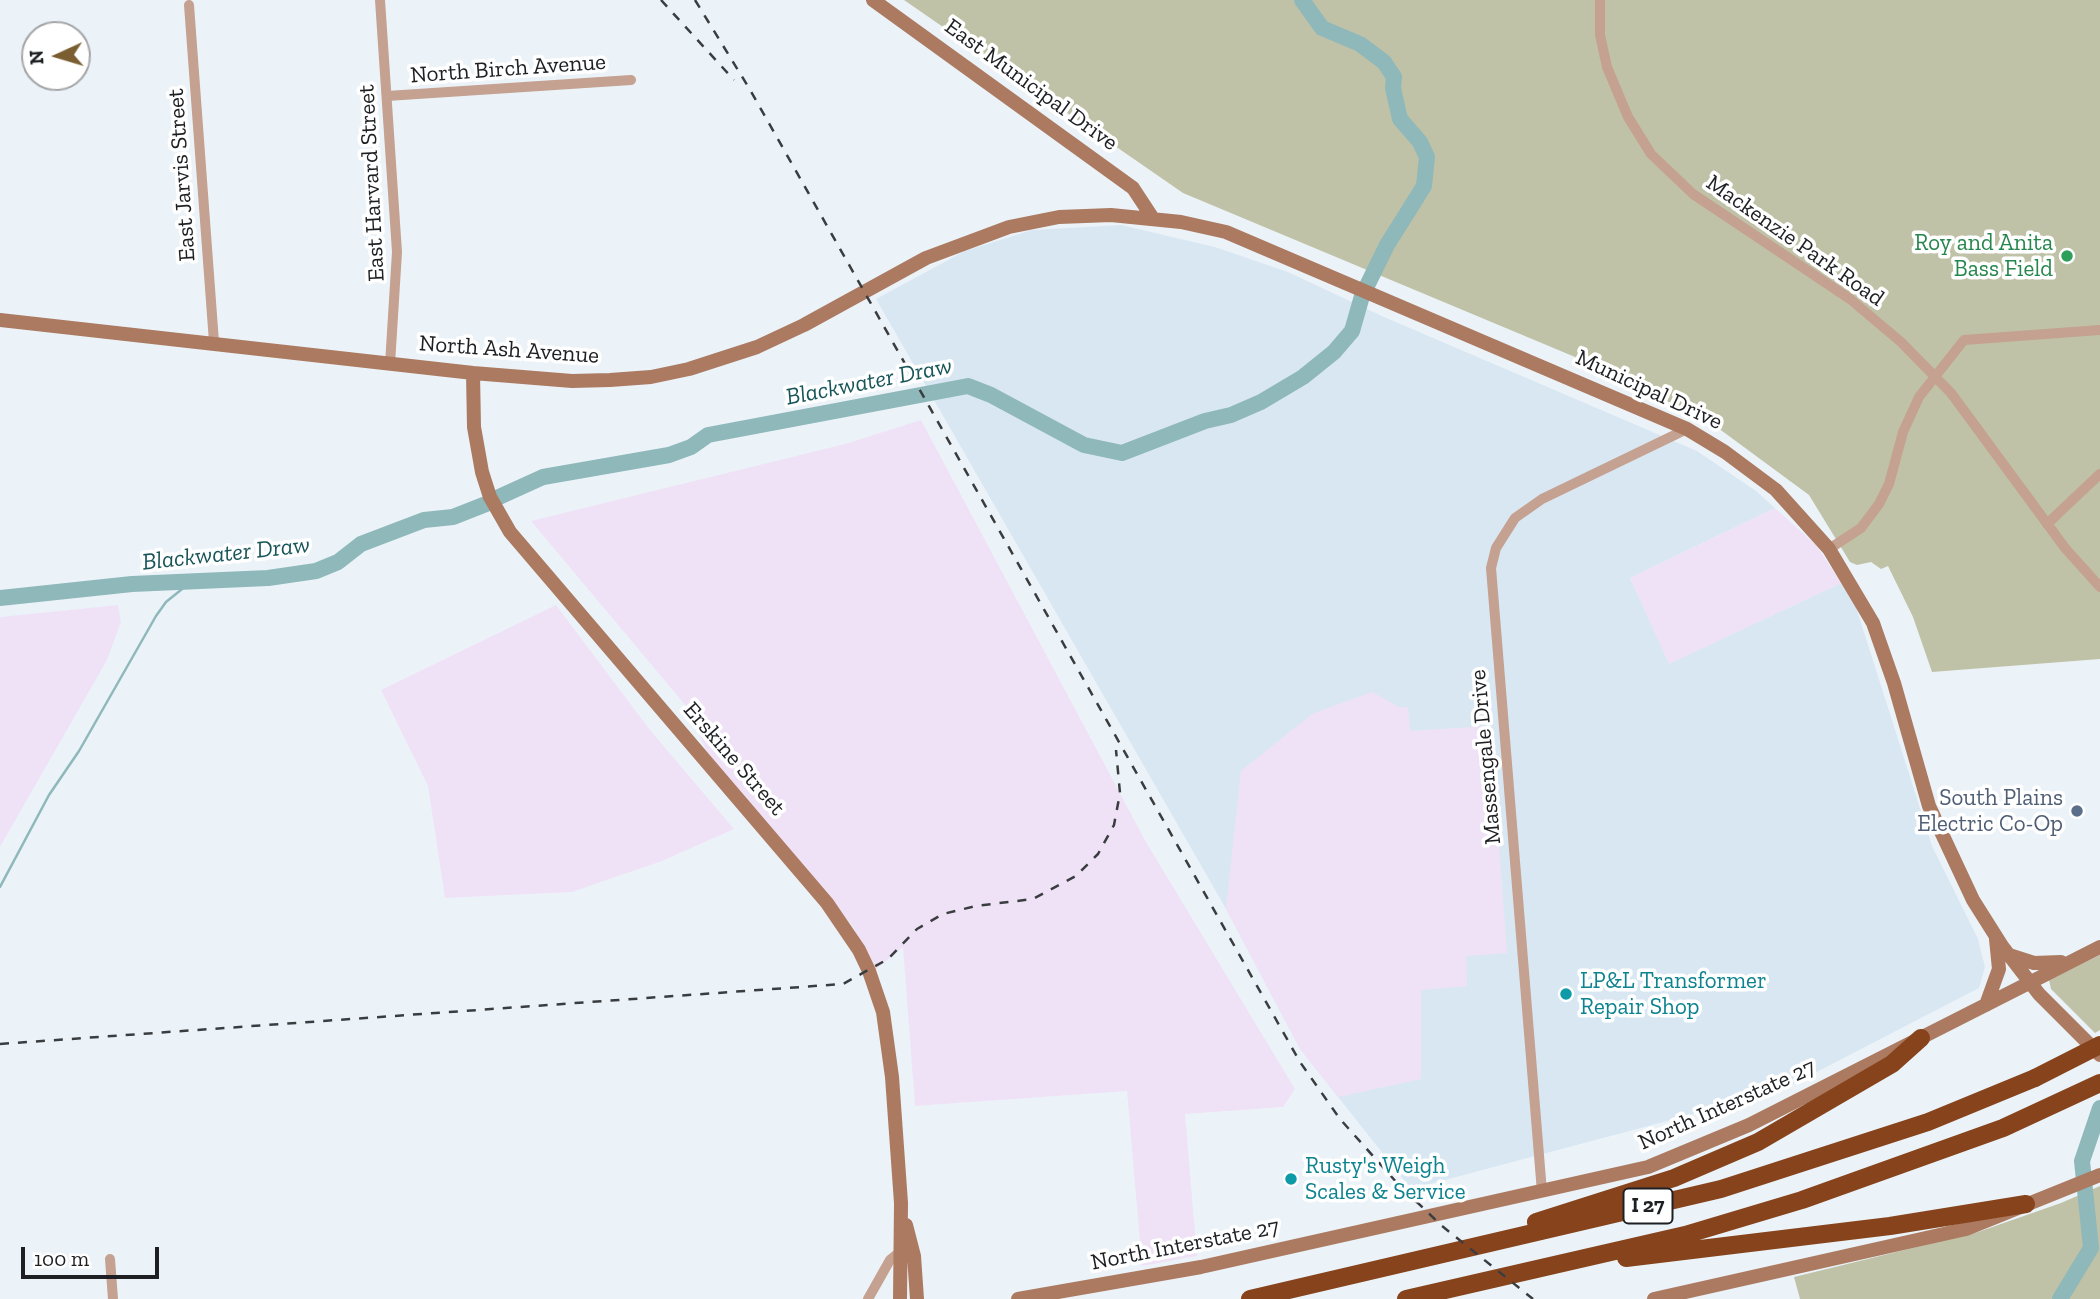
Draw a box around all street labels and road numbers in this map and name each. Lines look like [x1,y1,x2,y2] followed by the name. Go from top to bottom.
[939,13,1123,157] street label: East Municipal Drive
[409,48,607,90] street label: North Birch Avenue
[353,84,391,282] street label: East Harvard Street
[162,88,202,262] street label: East Jarvis Street
[1701,169,1889,313] street label: Mackenzie Park Road
[418,330,600,370] street label: North Ash Avenue
[1571,344,1727,436] street label: Municipal Drive
[1465,668,1507,846] street label: Massengale Drive
[677,697,791,821] street label: Erskine Street
[1634,1054,1820,1156] street label: North Interstate 27
[1624,1188,1672,1224] road number: I 27
[1089,1213,1281,1277] street label: North Interstate 27

